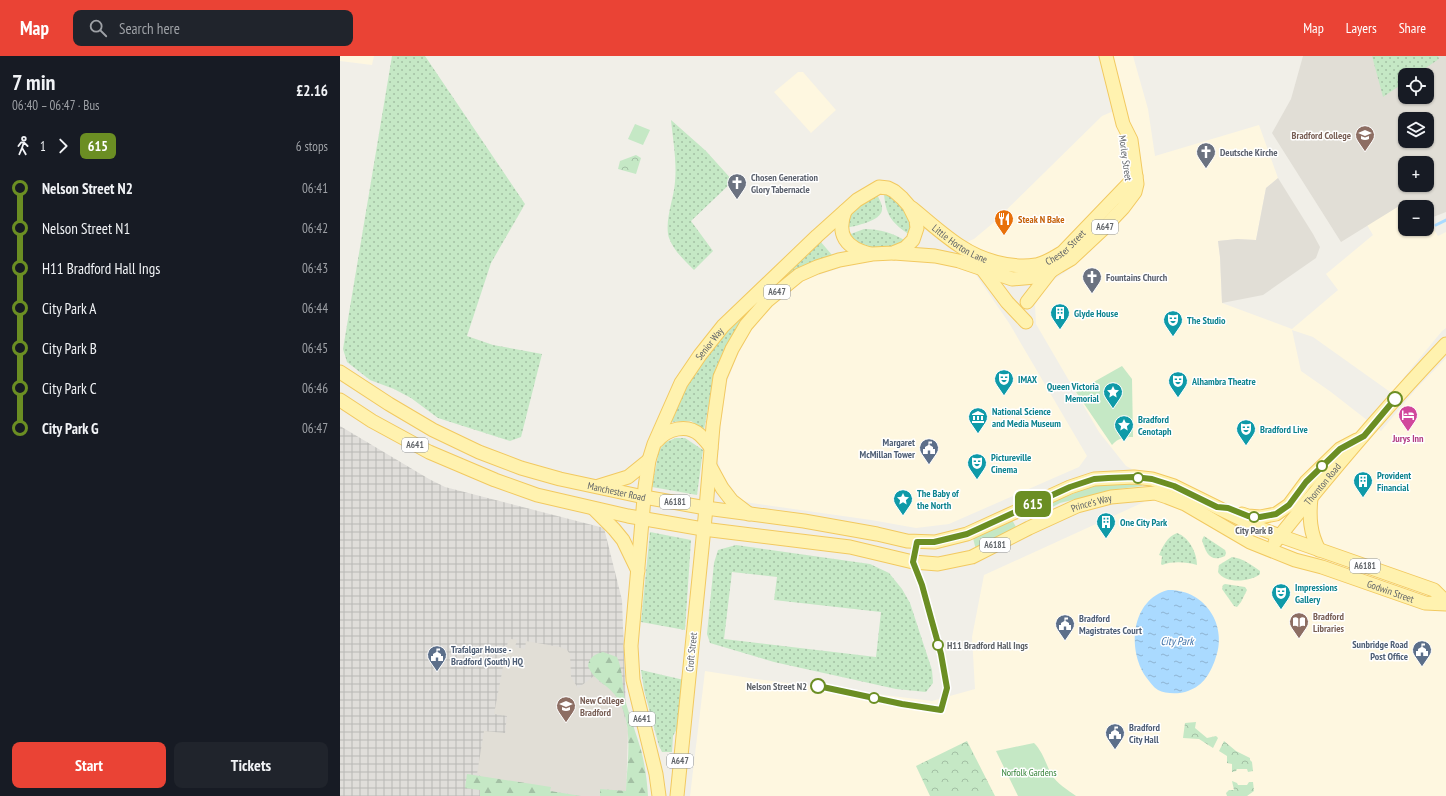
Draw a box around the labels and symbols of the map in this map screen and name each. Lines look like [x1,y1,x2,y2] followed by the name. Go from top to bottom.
[1354,124,1376,152] school or university icon: Bradford College
[1292,129,1351,142] place label: Bradford College
[1116,134,1135,182] street label: Morley Street
[1195,141,1217,169] church icon: Deutsche Kirche
[1220,146,1277,159] place label: Deutsche Kirche
[751,171,818,196] place label: Chosen Generation Glory Tabernacle
[726,172,748,200] church icon: Chosen Generation Glory Tabernacle
[993,208,1015,236] restaurant icon: Steak N Bake
[1018,213,1064,226] place label: Steak N Bake
[1092,220,1118,234] road number: A647
[929,222,989,266] street label: Little Horton Lane
[1043,227,1088,268] street label: Chester Street
[1081,266,1103,294] church icon: Fountains Church
[1106,271,1168,284] place label: Fountains Church
[764,285,790,299] road number: A647
[1049,302,1071,330] building icon: Glyde House
[1074,307,1118,320] place label: Glyde House
[1162,309,1184,337] theatre icon: The Studio
[1187,314,1226,327] place label: The Studio
[693,325,727,363] street label: Senior Way
[993,368,1015,396] theatre icon: IMAX
[1167,370,1189,398] theatre icon: Alhambra Theatre
[1018,373,1038,386] place label: IMAX
[1191,375,1256,388] place label: Alhambra Theatre
[1047,380,1100,405] place label: Queen Victoria Memorial
[1102,381,1124,409] place icon: Queen Victoria Memorial
[1387,391,1403,407] unlabelled marker
[1397,404,1419,432] hotel icon: Jurys Inn
[992,405,1061,430] place label: National Science and Media Museum
[967,406,989,434] museum icon: National Science and Media Museum
[1138,413,1172,438] place label: Bradford Cenotaph
[1113,414,1135,442] place icon: Bradford Cenotaph
[1235,418,1257,446] theatre icon: Bradford Live
[1260,423,1308,436] place label: Bradford Live
[1391,432,1424,445] place label: Jurys Inn
[860,436,915,461] place label: Margaret McMillan Tower
[918,437,940,465] public building icon: Margaret McMillan Tower
[402,438,428,452] road number: A641
[991,451,1031,476] place label: Pictureville Cinema
[966,452,988,480] theatre icon: Pictureville Cinema
[1301,460,1344,508] street label: Thornton Road
[1316,460,1328,472] unlabelled marker
[1377,469,1411,494] place label: Provident Financial
[1352,470,1374,498] building icon: Provident Financial
[1132,472,1144,484] unlabelled marker
[586,479,647,504] street label: Manchester Road
[917,487,960,512] place label: The Baby of the North
[892,488,914,516] place icon: The Baby of the North
[1010,491,1056,517] line badge: 615
[1069,491,1113,515] street label: Prince's Way
[660,495,690,509] road number: A6181
[1095,511,1117,539] building icon: One City Park
[1248,511,1260,523] marker: City Park B
[1120,516,1168,529] place label: One City Park
[1235,524,1273,537] place label: City Park B
[980,538,1010,552] road number: A6181
[1350,559,1380,573] road number: A6181
[1365,577,1416,606] street label: Godwin Street
[1295,581,1338,606] place label: Impressions Gallery
[1270,582,1292,610] theatre icon: Impressions Gallery
[1313,610,1344,635] place label: Bradford Libraries
[1288,611,1310,639] library icon: Bradford Libraries
[1079,612,1142,637] place label: Bradford Magistrates Court
[1054,613,1076,641] public building icon: Bradford Magistrates Court
[683,632,700,672] street label: Croft Street
[1161,634,1195,648] water label: City Park
[1352,638,1409,663] place label: Sunbridge Road Post Office
[932,639,944,651] marker: H11 Bradford Hall Ings
[947,639,1029,652] place label: H11 Bradford Hall Ings
[1411,639,1433,667] public building icon: Sunbridge Road Post Office
[451,643,524,668] place label: Trafalgar House - Bradford (South) HQ
[426,644,448,672] public building icon: Trafalgar House - Bradford (South) HQ
[810,678,826,694] marker: Nelson Street N2
[746,680,807,693] place label: Nelson Street N2
[868,692,880,704] unlabelled marker
[580,694,624,719] place label: New College Bradford
[555,695,577,723] school or university icon: New College Bradford
[629,712,655,726] road number: A641
[1129,721,1160,746] place label: Bradford City Hall
[1104,722,1126,750] public building icon: Bradford City Hall
[667,754,693,768] road number: A647
[1001,766,1057,779] park label: Norfolk Gardens

